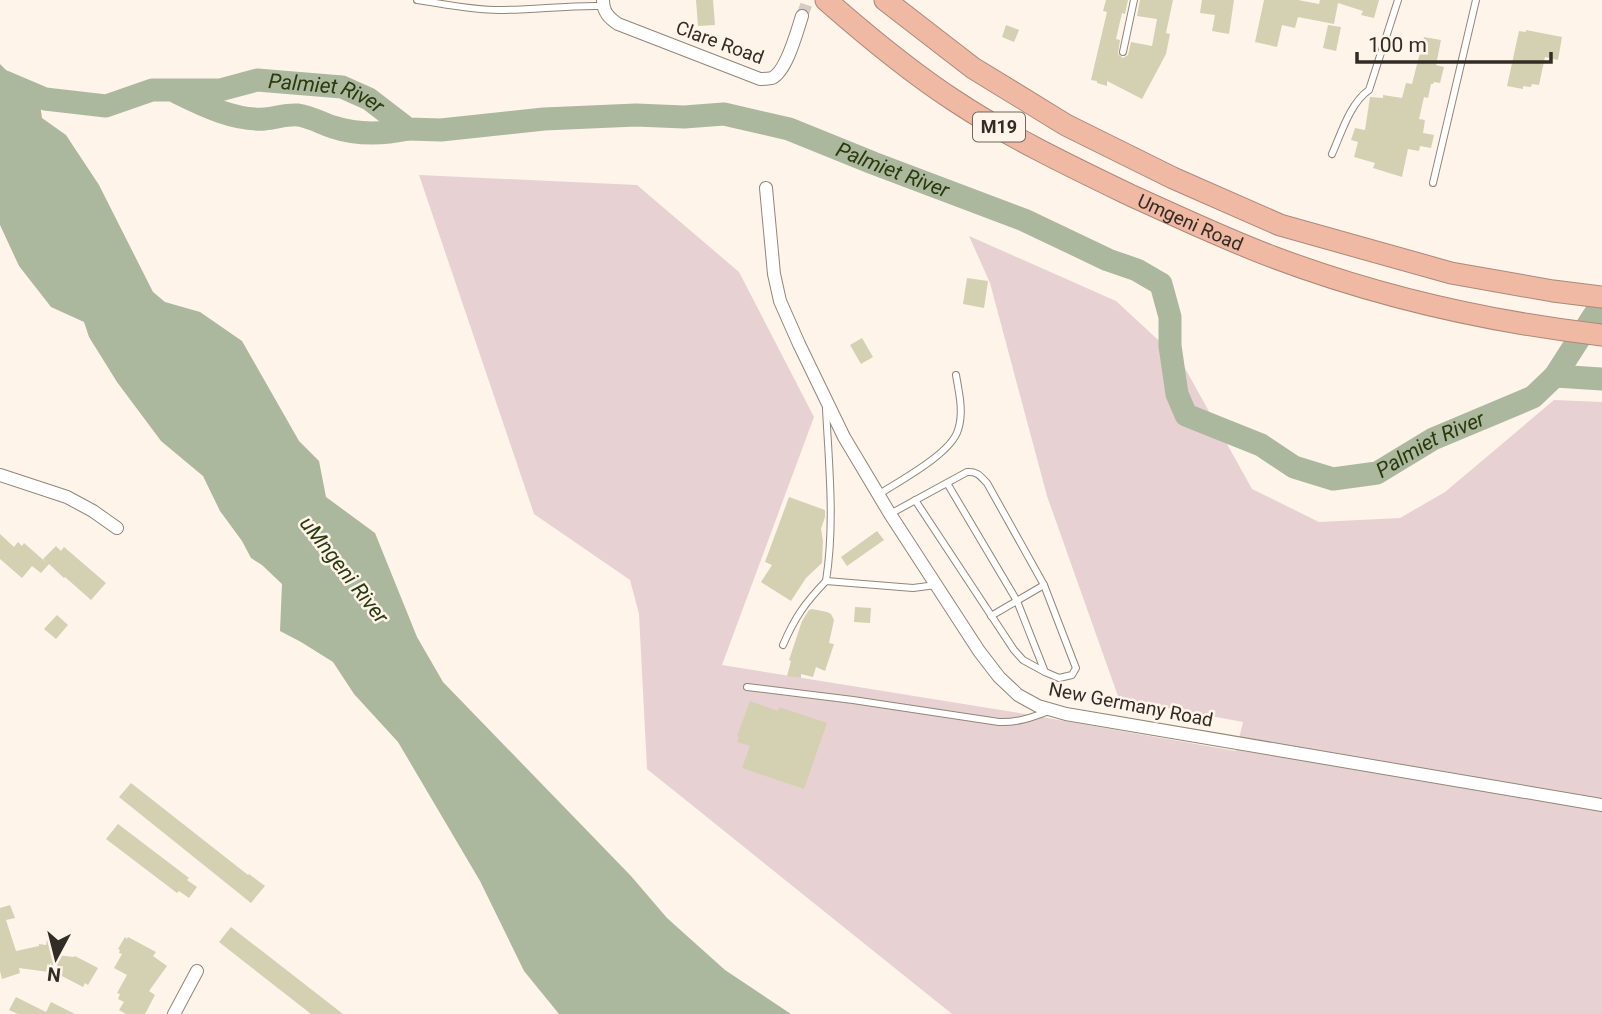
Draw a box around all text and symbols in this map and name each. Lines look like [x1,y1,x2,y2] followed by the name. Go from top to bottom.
[673,16,767,69] street label: Clare Road
[1357,21,1551,65] scale bar
[1368,33,1427,57] text: 100 m
[267,69,390,119] water label: Palmiet River
[973,112,1025,142] road number: M19
[833,137,954,203] water label: Palmiet River
[1134,189,1246,256] street label: Umgeni Road
[1372,406,1489,483] water label: Palmiet River
[295,512,394,629] water label: uMngeni River
[1047,677,1215,732] street label: New Germany Road
[21,923,91,993] north arrow
[46,962,62,987] text: N

